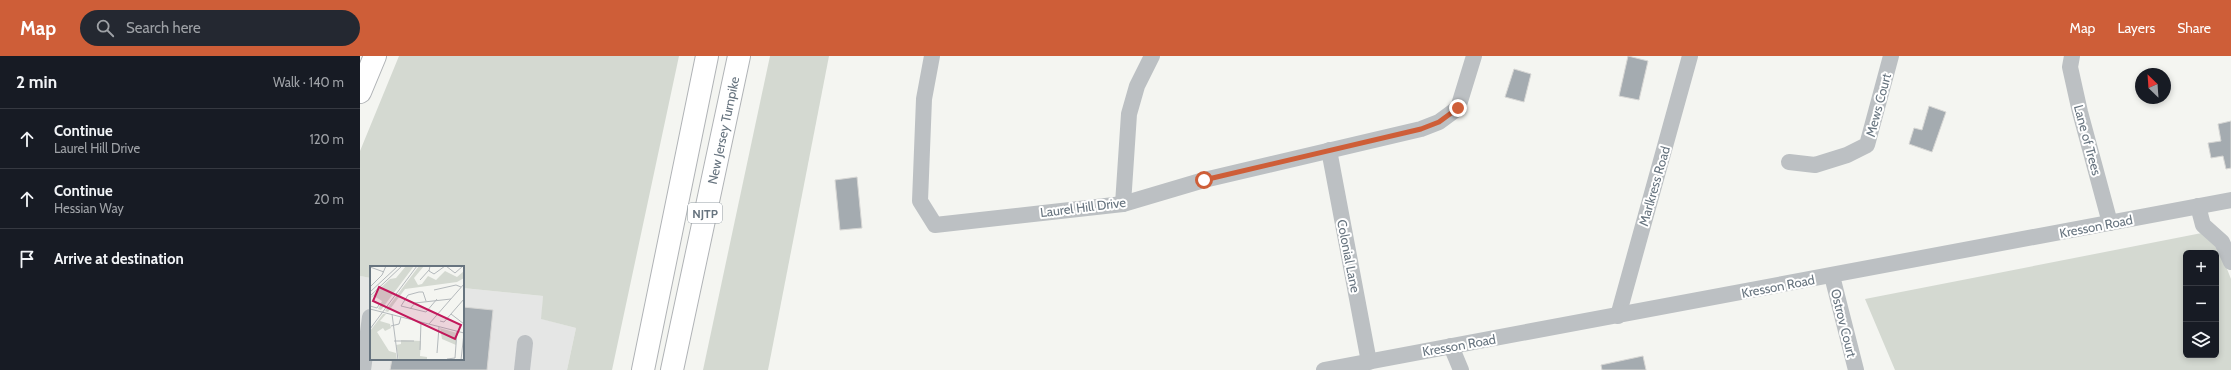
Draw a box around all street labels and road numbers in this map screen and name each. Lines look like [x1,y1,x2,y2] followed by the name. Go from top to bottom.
[1862,71,1894,139] street label: Mews Court
[704,75,742,186] street label: New Jersey Turnpike
[2071,103,2105,178] street label: Lane of Trees
[1635,144,1673,228] street label: Marlkress Road
[1039,194,1127,220] street label: Laurel Hill Drive
[688,203,722,223] road number: NJTP
[2058,211,2134,241] street label: Kresson Road
[1334,218,1364,294] street label: Colonial Lane
[1740,271,1816,301] street label: Kresson Road
[1828,287,1860,360] street label: Ostrov Court
[1421,331,1497,359] street label: Kresson Road

